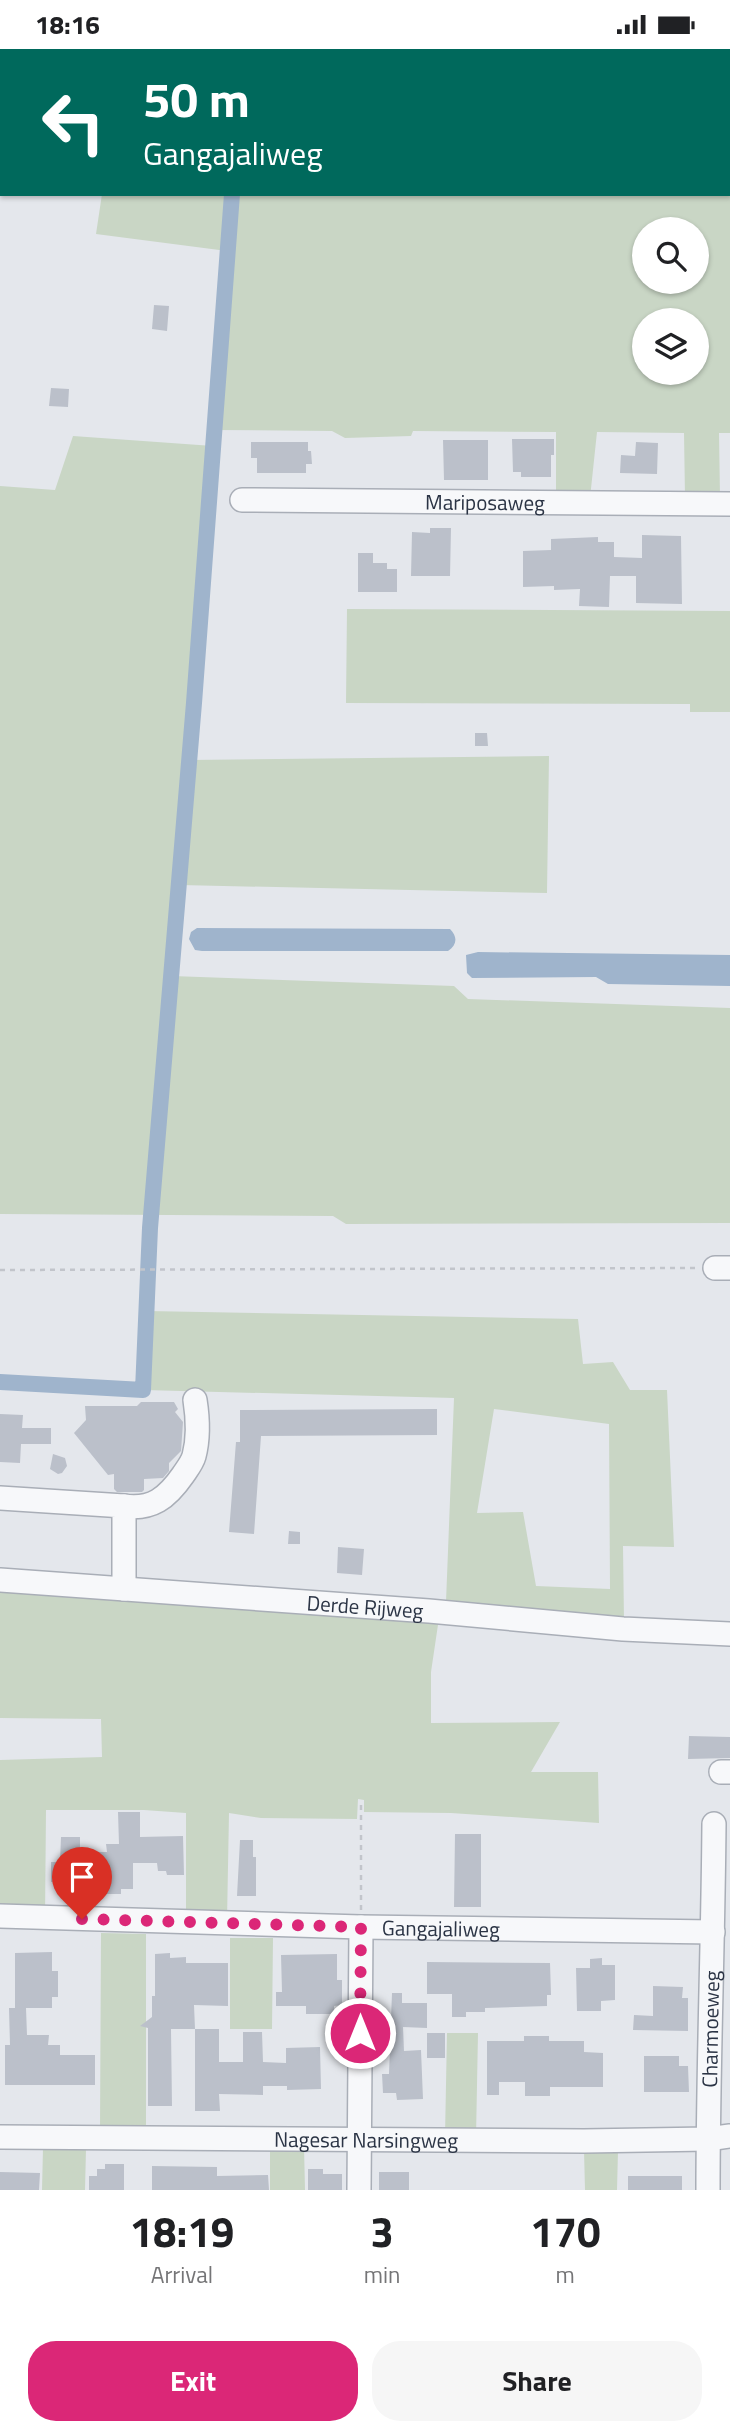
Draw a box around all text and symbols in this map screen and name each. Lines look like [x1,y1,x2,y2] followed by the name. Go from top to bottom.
[35,5,100,44] text: 18:16
[143,61,250,136] text: 50 m
[28,77,119,168] icon: left
[143,129,323,177] text: Gangajaliweg
[632,217,709,385] map controls
[632,217,709,294] button: search
[632,308,709,385] button: layers
[425,486,545,518] street label: Mariposaweg
[306,1586,425,1627] street label: Derde Rijweg
[52,1847,112,1919] pin
[63,1858,101,1896] icon: arrive
[382,1911,500,1945] street label: Gangajaliweg
[693,1970,727,2088] street label: Charmoeweg
[323,1996,397,2070] position arrow
[274,2123,458,2156] street label: Nagesar Narsingweg
[129,2199,234,2263] text: 18:19
[370,2199,394,2263] text: 3
[530,2199,600,2263] text: 170
[151,2257,213,2292] text: Arrival
[364,2257,400,2292] text: min
[556,2257,575,2292] text: m
[28,2341,358,2421] button: Exit
[372,2341,702,2421] button: Share

